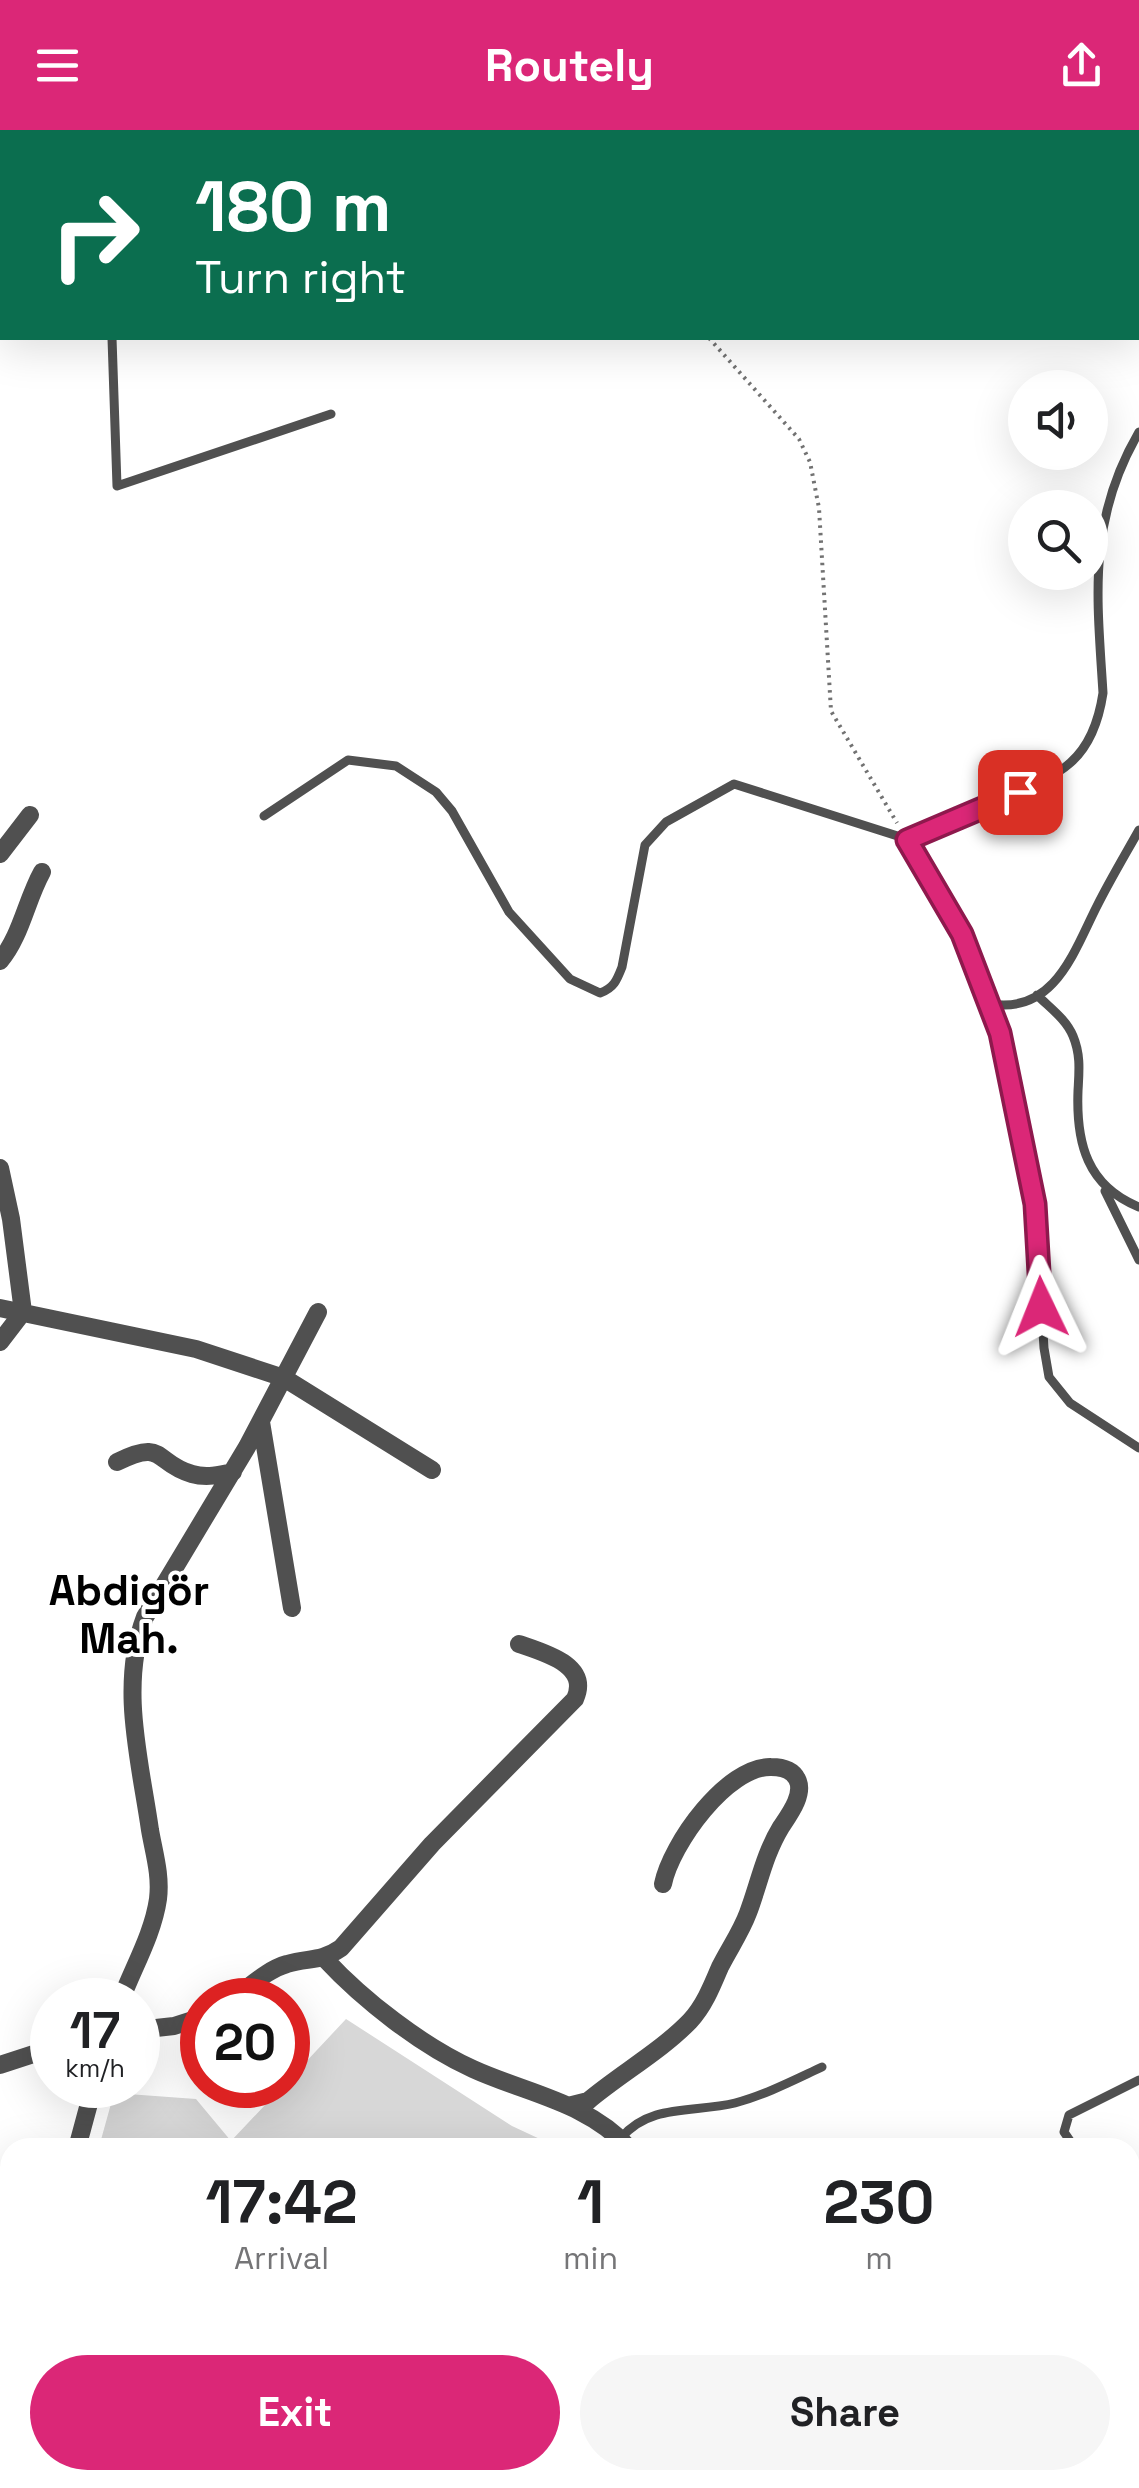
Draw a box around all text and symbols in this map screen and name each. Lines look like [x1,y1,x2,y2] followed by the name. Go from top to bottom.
[485,37,654,94] text: Routely
[30,38,85,93] icon: menu
[1054,38,1109,93] icon: share
[195,162,392,251] text: 180 m
[30,170,160,300] icon: right
[195,249,406,306] text: Turn right
[1008,370,1108,590] map controls
[1008,370,1108,470] button: sound
[1008,490,1108,590] button: search
[978,750,1063,835] pin
[993,765,1048,820] icon: arrive
[989,1255,1093,1359] position arrow
[49,1564,209,1665] district label: Abdigör Mah.
[180,1978,310,2108] speed limit sign: 20
[70,1999,120,2063] text: 17
[65,2052,125,2084] text: km/h
[205,2164,358,2241] text: 17:42
[577,2164,604,2241] text: 1
[823,2164,934,2241] text: 230
[234,2238,329,2278] text: Arrival
[563,2238,618,2278] text: min
[865,2238,893,2278] text: m
[30,2355,560,2470] button: Exit
[580,2355,1110,2470] button: Share

